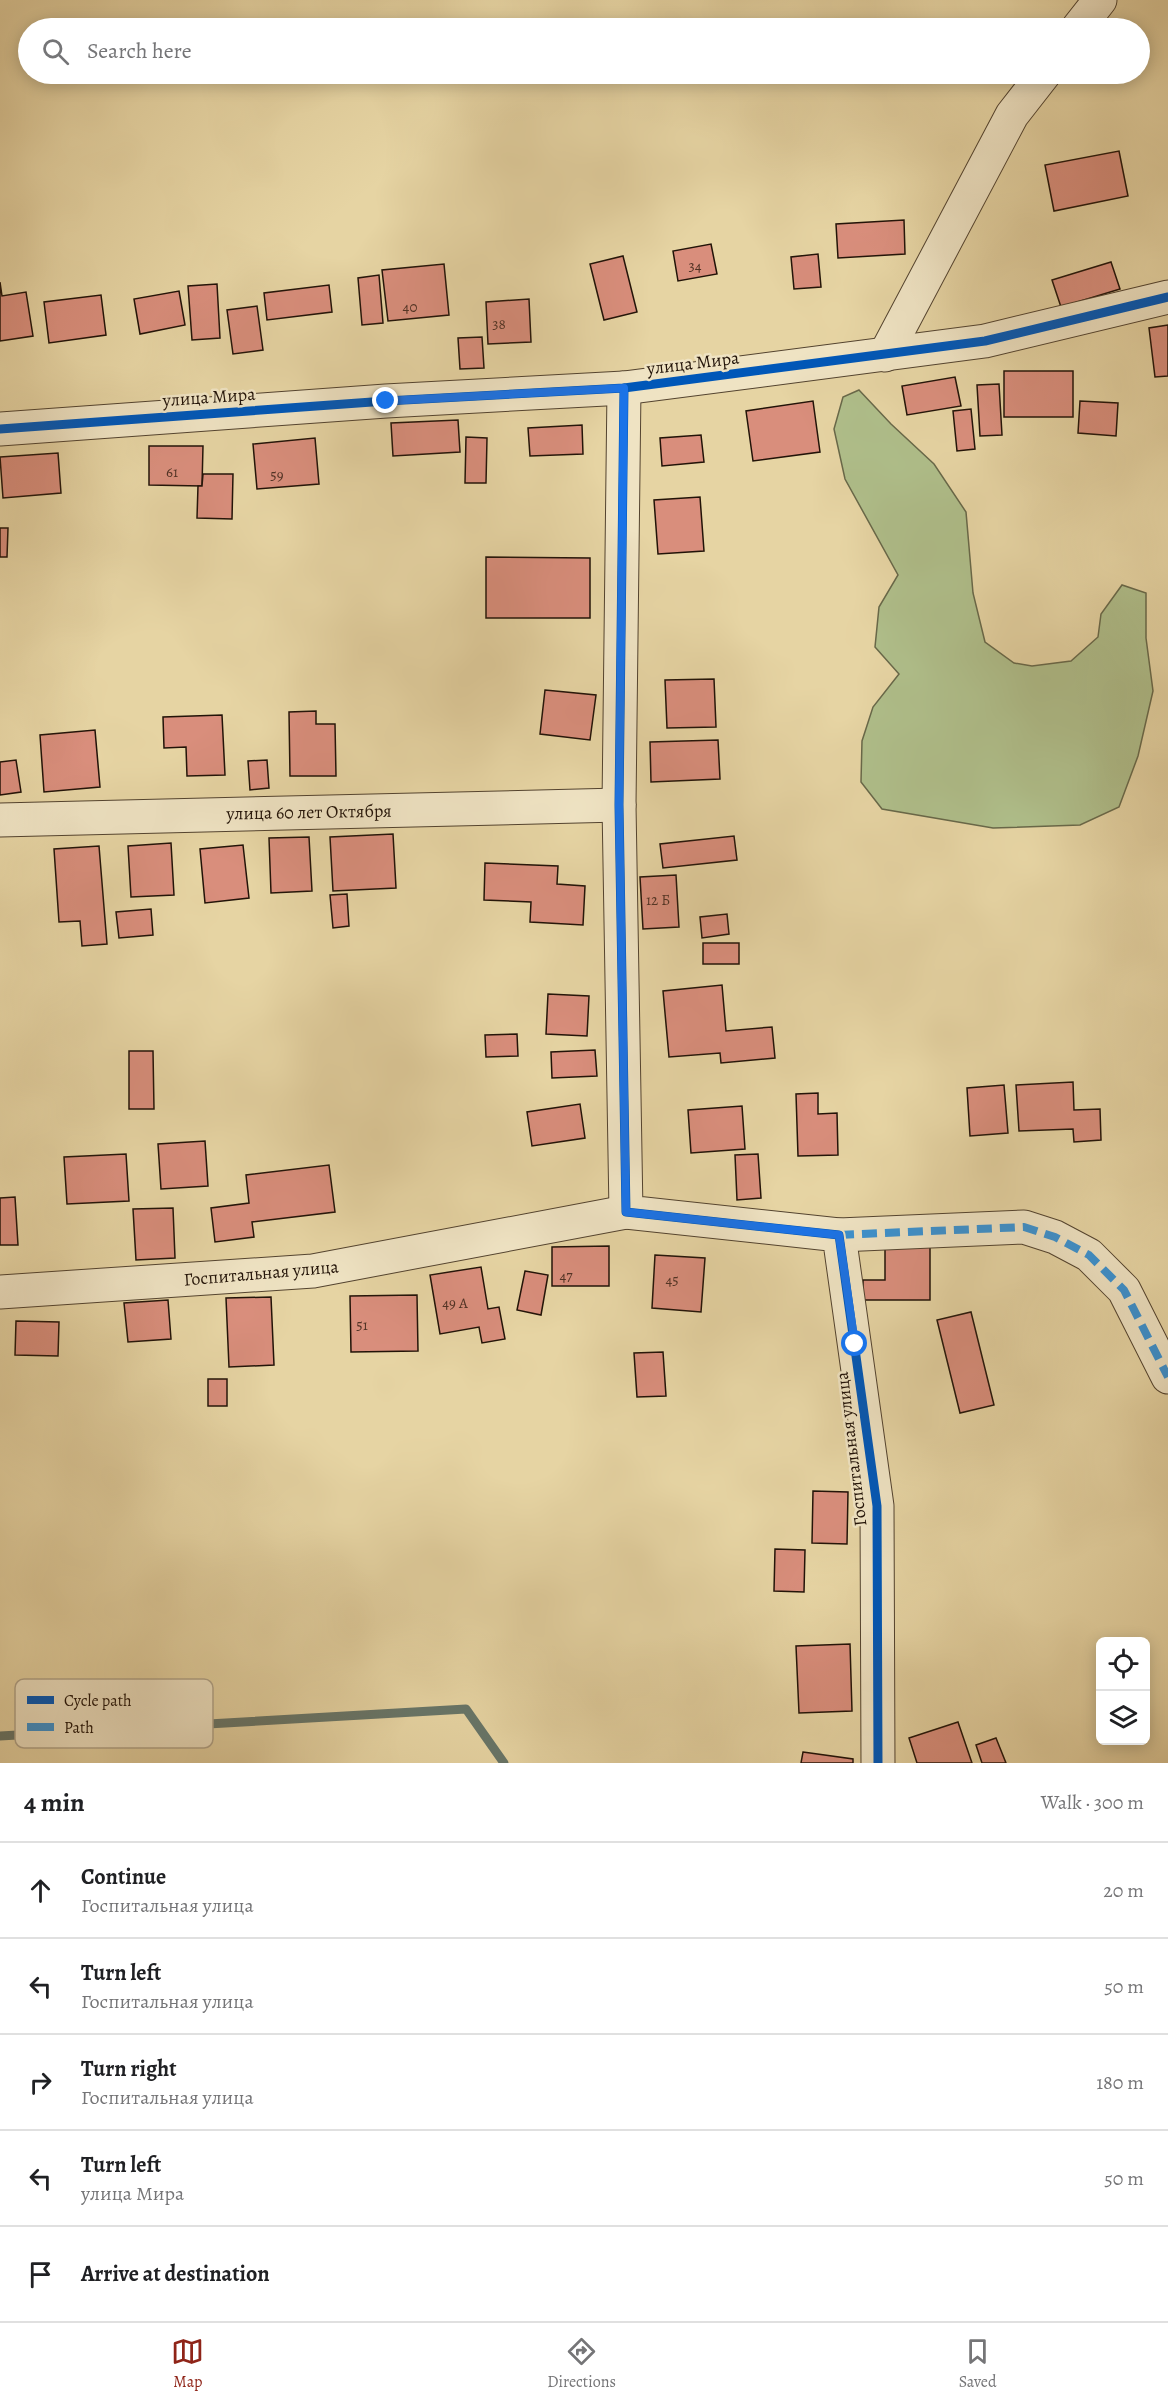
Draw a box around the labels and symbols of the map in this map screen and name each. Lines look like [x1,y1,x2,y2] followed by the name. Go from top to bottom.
[688,256,702,276] house number: 34
[403,297,417,317] house number: 40
[492,314,506,334] house number: 38
[644,345,741,381] street label: улица Мира
[161,382,257,412] street label: улица Мира
[372,387,398,413] route end
[166,462,178,482] house number: 61
[270,465,284,485] house number: 59
[225,799,392,825] street label: улица 60 лет Октября
[646,890,670,910] house number: 12 Б
[183,1254,340,1292] street label: Госпитальная улица
[559,1266,573,1286] house number: 47
[665,1270,679,1290] house number: 45
[442,1293,468,1313] house number: 49 А
[356,1315,368,1335] house number: 51
[841,1330,867,1356] route start
[830,1370,872,1528] street label: Госпитальная улица
[15,1679,213,1748] legend
[64,1690,132,1712] text: Cycle path
[64,1717,94,1739] text: Path

